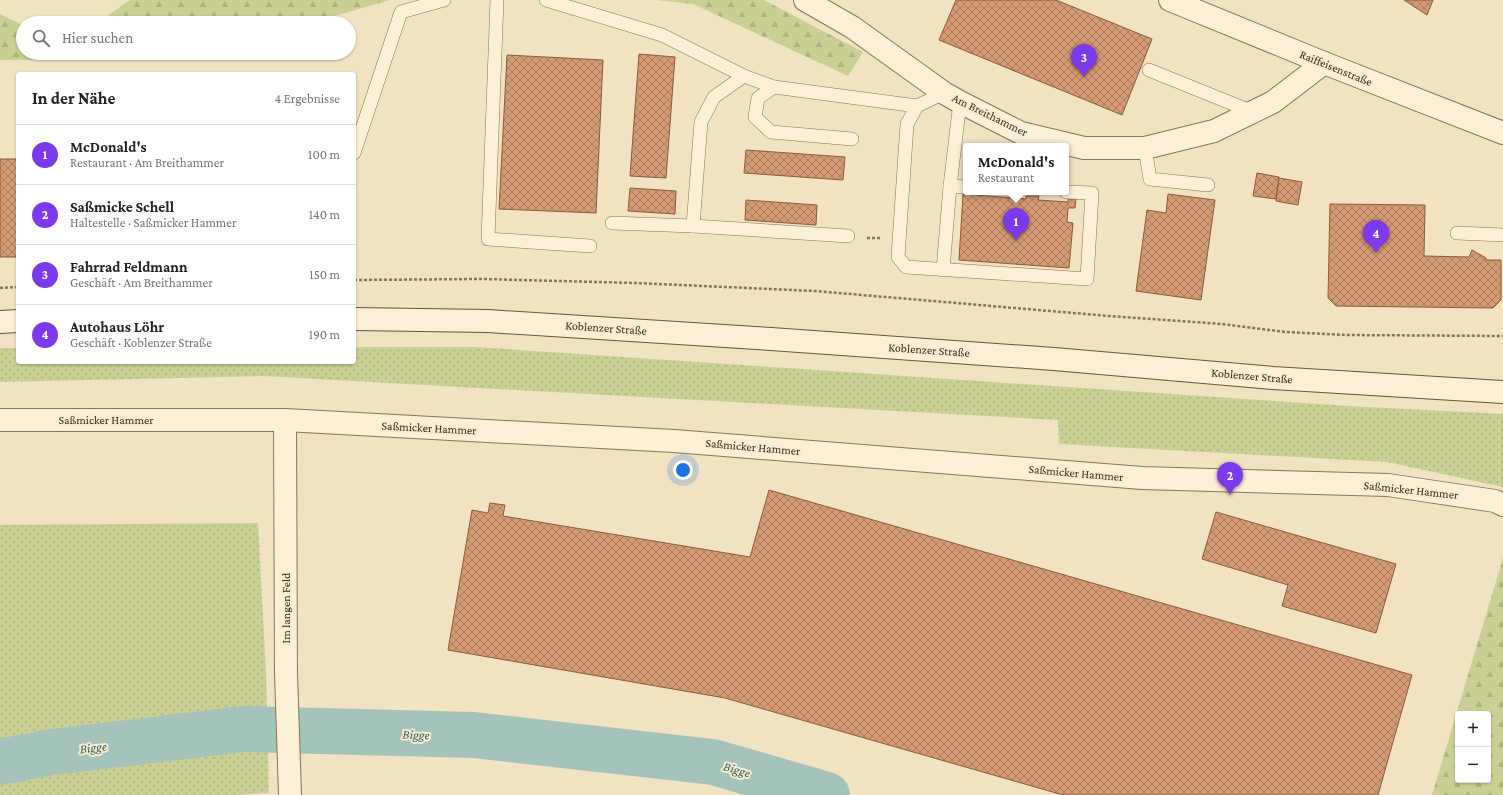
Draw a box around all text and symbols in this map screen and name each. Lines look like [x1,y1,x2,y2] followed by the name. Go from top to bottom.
[16,16,356,60] search box
[30,27,52,49] icon: search
[62,30,133,46] text: Hier suchen
[1071,44,1097,77] pin: 3
[1298,47,1374,89] street label: Raiffeisenstraße
[32,89,115,108] text: In der Nähe
[275,91,340,106] text: 4 Ergebnisse
[950,91,1031,140] street label: Am Breithammer
[70,139,147,155] text: McDonald's
[963,143,1069,195] popup
[43,147,47,162] text: 1
[308,147,340,162] text: 100 m
[978,154,1054,170] text: McDonald's
[70,155,224,170] text: Restaurant · Am Breithammer
[978,170,1034,185] text: Restaurant
[70,199,174,215] text: Saßmicke Schell
[42,207,48,222] text: 2
[309,207,340,222] text: 140 m
[1003,208,1029,241] pin: 1
[70,215,237,230] text: Haltestelle · Saßmicker Hammer
[1363,220,1389,253] pin: 4
[70,259,188,275] text: Fahrrad Feldmann
[42,267,48,282] text: 3
[309,267,340,282] text: 150 m
[70,275,213,290] text: Geschäft · Am Breithammer
[565,318,647,338] street label: Koblenzer Straße
[70,319,164,335] text: Autohaus Löhr
[41,327,49,342] text: 4
[309,327,340,342] text: 190 m
[70,335,212,350] text: Geschäft · Koblenzer Straße
[888,340,970,360] street label: Koblenzer Straße
[1211,365,1293,387] street label: Koblenzer Straße
[58,413,154,427] street label: Saßmicker Hammer
[381,419,478,438] street label: Saßmicker Hammer
[705,436,802,458] street label: Saßmicker Hammer
[673,460,693,480] your location
[1028,462,1125,484] street label: Saßmicker Hammer
[1217,462,1243,495] pin: 2
[1363,478,1460,502] street label: Saßmicker Hammer
[279,572,293,643] street label: Im langen Feld
[1455,711,1491,783] map controls
[1455,711,1491,747] button: +
[402,727,430,742] water label: Bigge
[79,738,107,757] water label: Bigge
[1455,747,1491,783] button: −
[722,759,752,780] water label: Bigge

